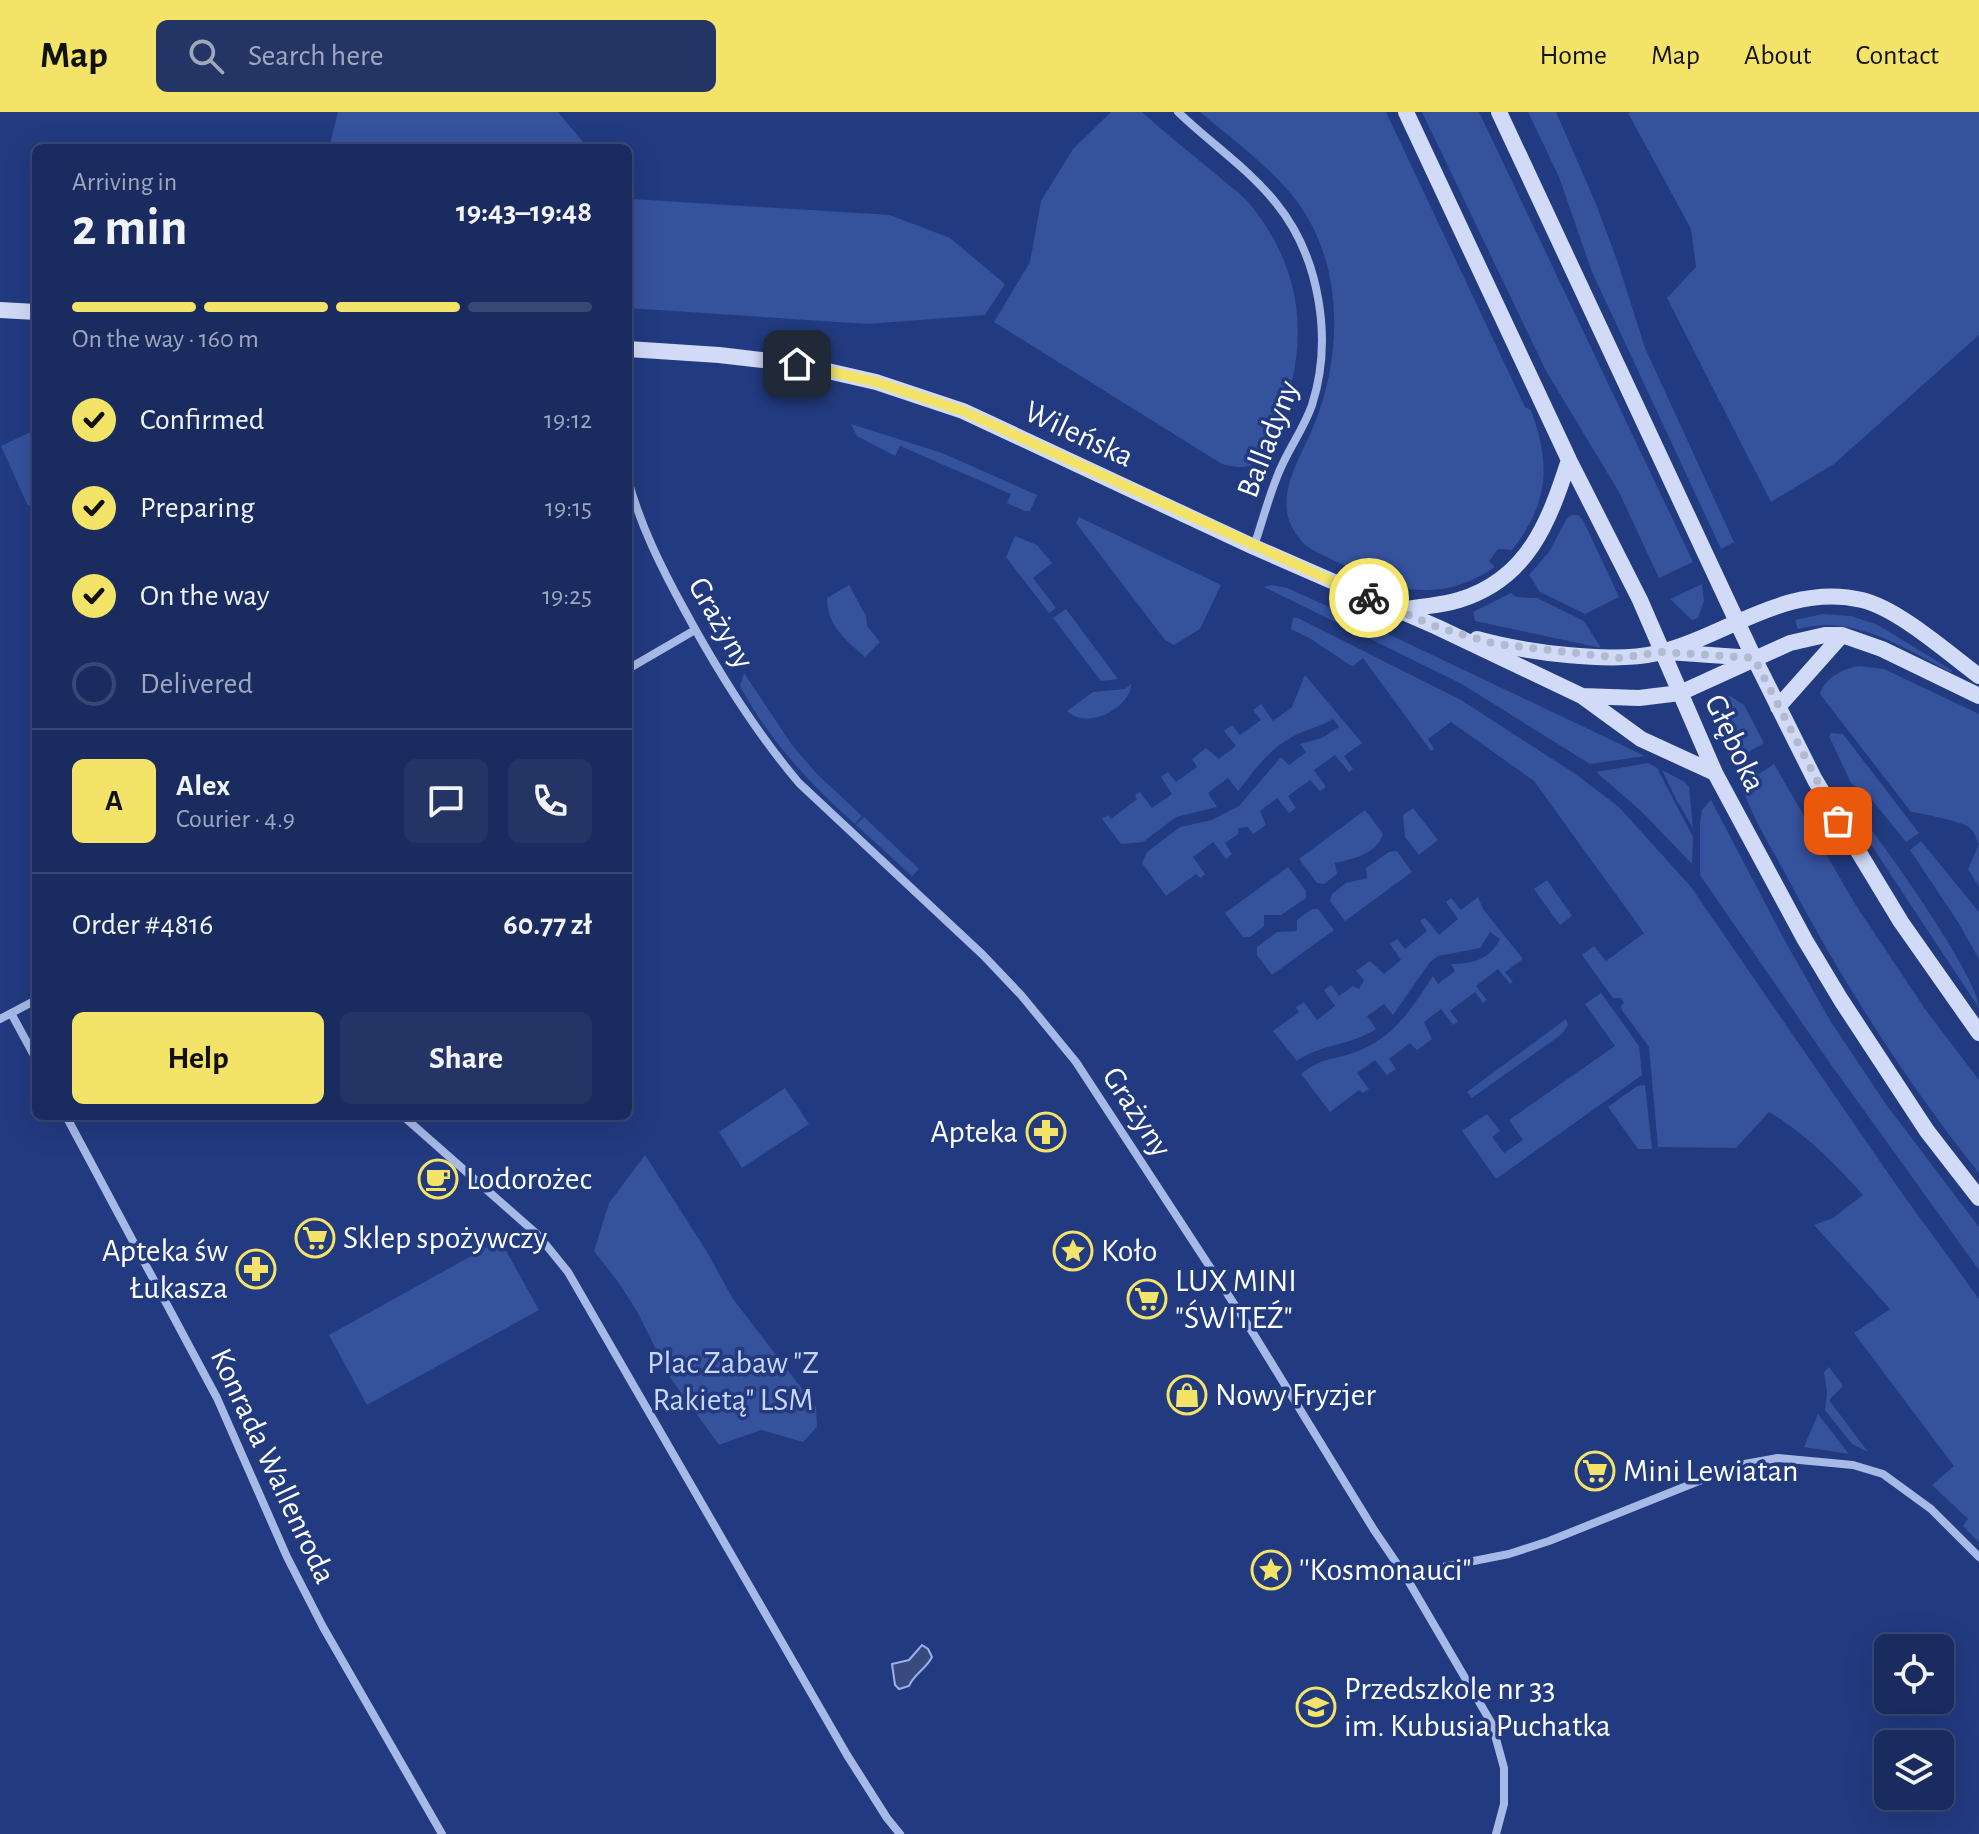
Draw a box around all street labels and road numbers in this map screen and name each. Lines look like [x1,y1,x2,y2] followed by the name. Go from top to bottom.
[1231,376,1305,502] street label: Balladyny
[1020,395,1138,473] street label: Wileńska
[682,572,760,674] street label: Grażyny
[1699,689,1771,797] street label: Głęboka
[1096,1061,1178,1163] street label: Grażyny
[205,1343,341,1589] street label: Konrada Wallenroda

